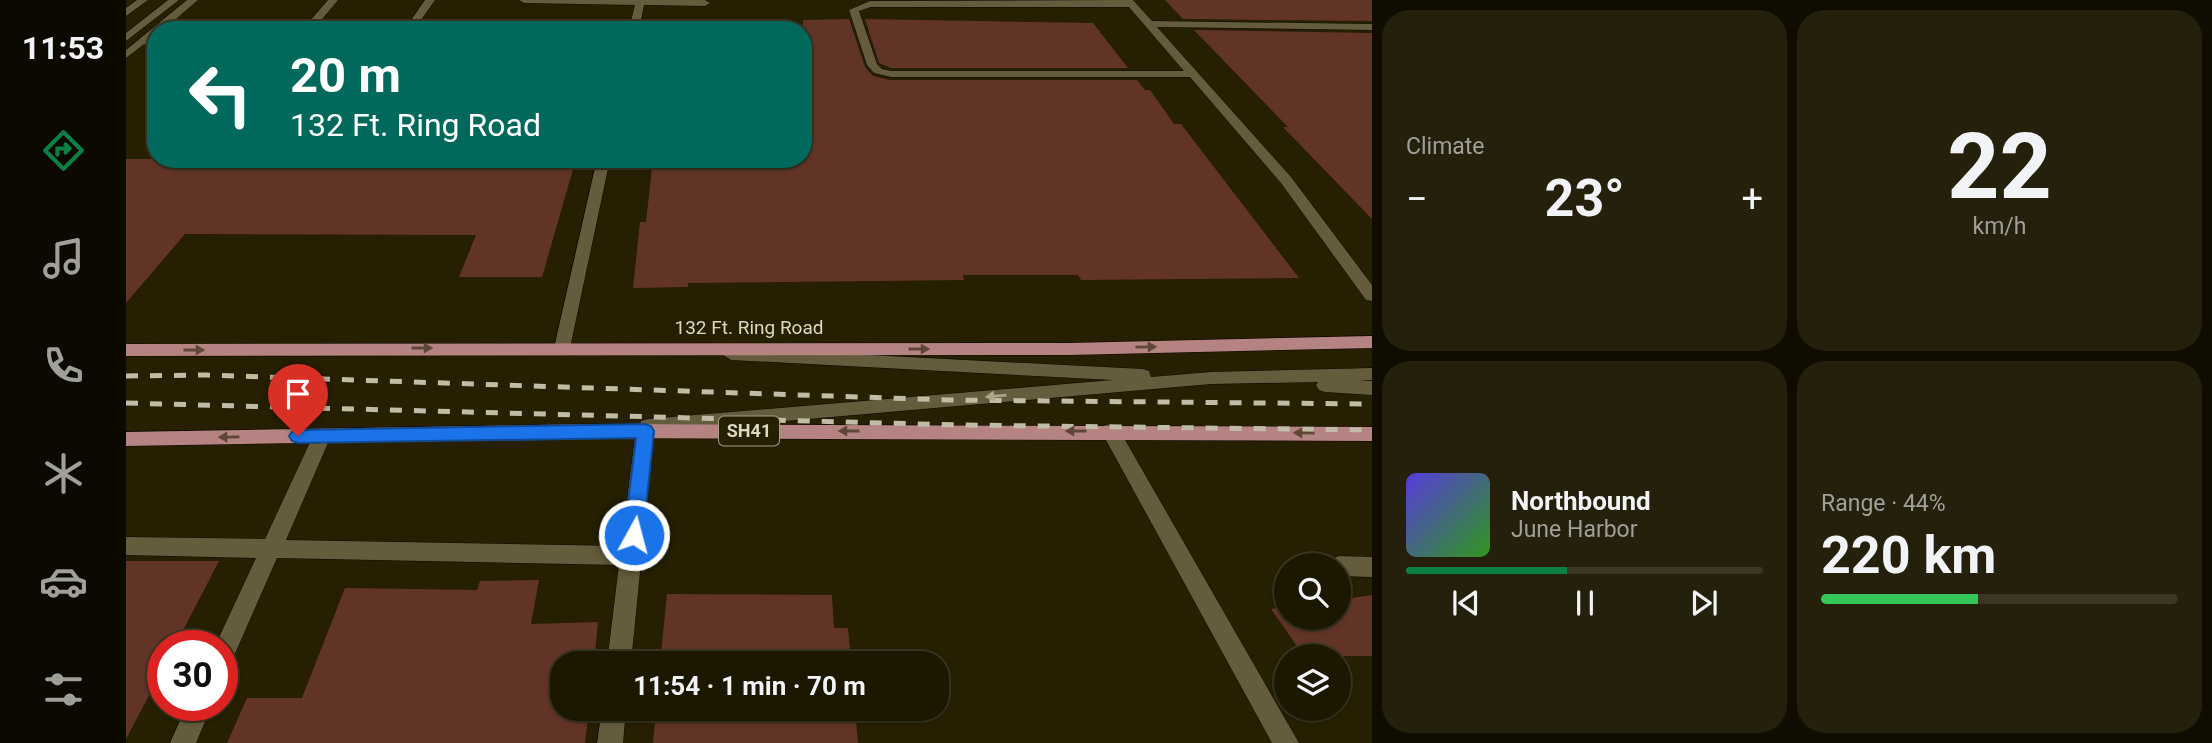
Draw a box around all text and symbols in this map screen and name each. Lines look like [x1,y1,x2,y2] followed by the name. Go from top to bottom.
[22,29,104,67] text: 11:53
[290,47,401,104] text: 20 m
[175,49,266,140] icon: left
[290,106,541,144] text: 132 Ft. Ring Road
[1947,114,2052,220] text: 22
[39,126,88,175] icon: directions
[1406,133,1485,160] text: Climate
[1545,168,1625,229] text: 23°
[1406,177,1428,221] text: −
[1741,177,1763,221] text: +
[1973,213,2027,240] text: km/h
[39,234,88,283] icon: music
[675,316,824,339] street label: 132 Ft. Ring Road
[39,341,88,390] icon: phone
[411,342,433,354] one-way arrow
[1135,342,1157,353] one-way arrow
[908,343,930,355] one-way arrow
[183,344,205,355] one-way arrow
[268,364,328,436] pin
[279,375,317,413] icon: arrive
[985,391,1007,402] one-way arrow
[719,416,779,446] road number: SH41
[838,425,860,437] one-way arrow
[1065,425,1087,437] one-way arrow
[1293,427,1315,439] one-way arrow
[218,432,240,443] one-way arrow
[39,449,88,498] icon: climate
[1511,486,1651,516] text: Northbound
[1821,490,1946,517] text: Range · 44%
[597,498,671,572] position arrow
[1511,516,1638,543] text: June Harbor
[1821,525,1996,586] text: 220 km
[1274,553,1351,721] map controls
[1274,553,1351,630] button: search
[39,557,88,606] icon: car
[1447,584,1485,622] icon: previous
[1566,584,1604,622] icon: pause
[1685,584,1723,622] icon: next
[147,630,238,721] speed limit sign: 30
[1274,644,1351,721] button: layers
[39,665,88,714] icon: filters
[633,671,866,701] text: 11:54 · 1 min · 70 m

